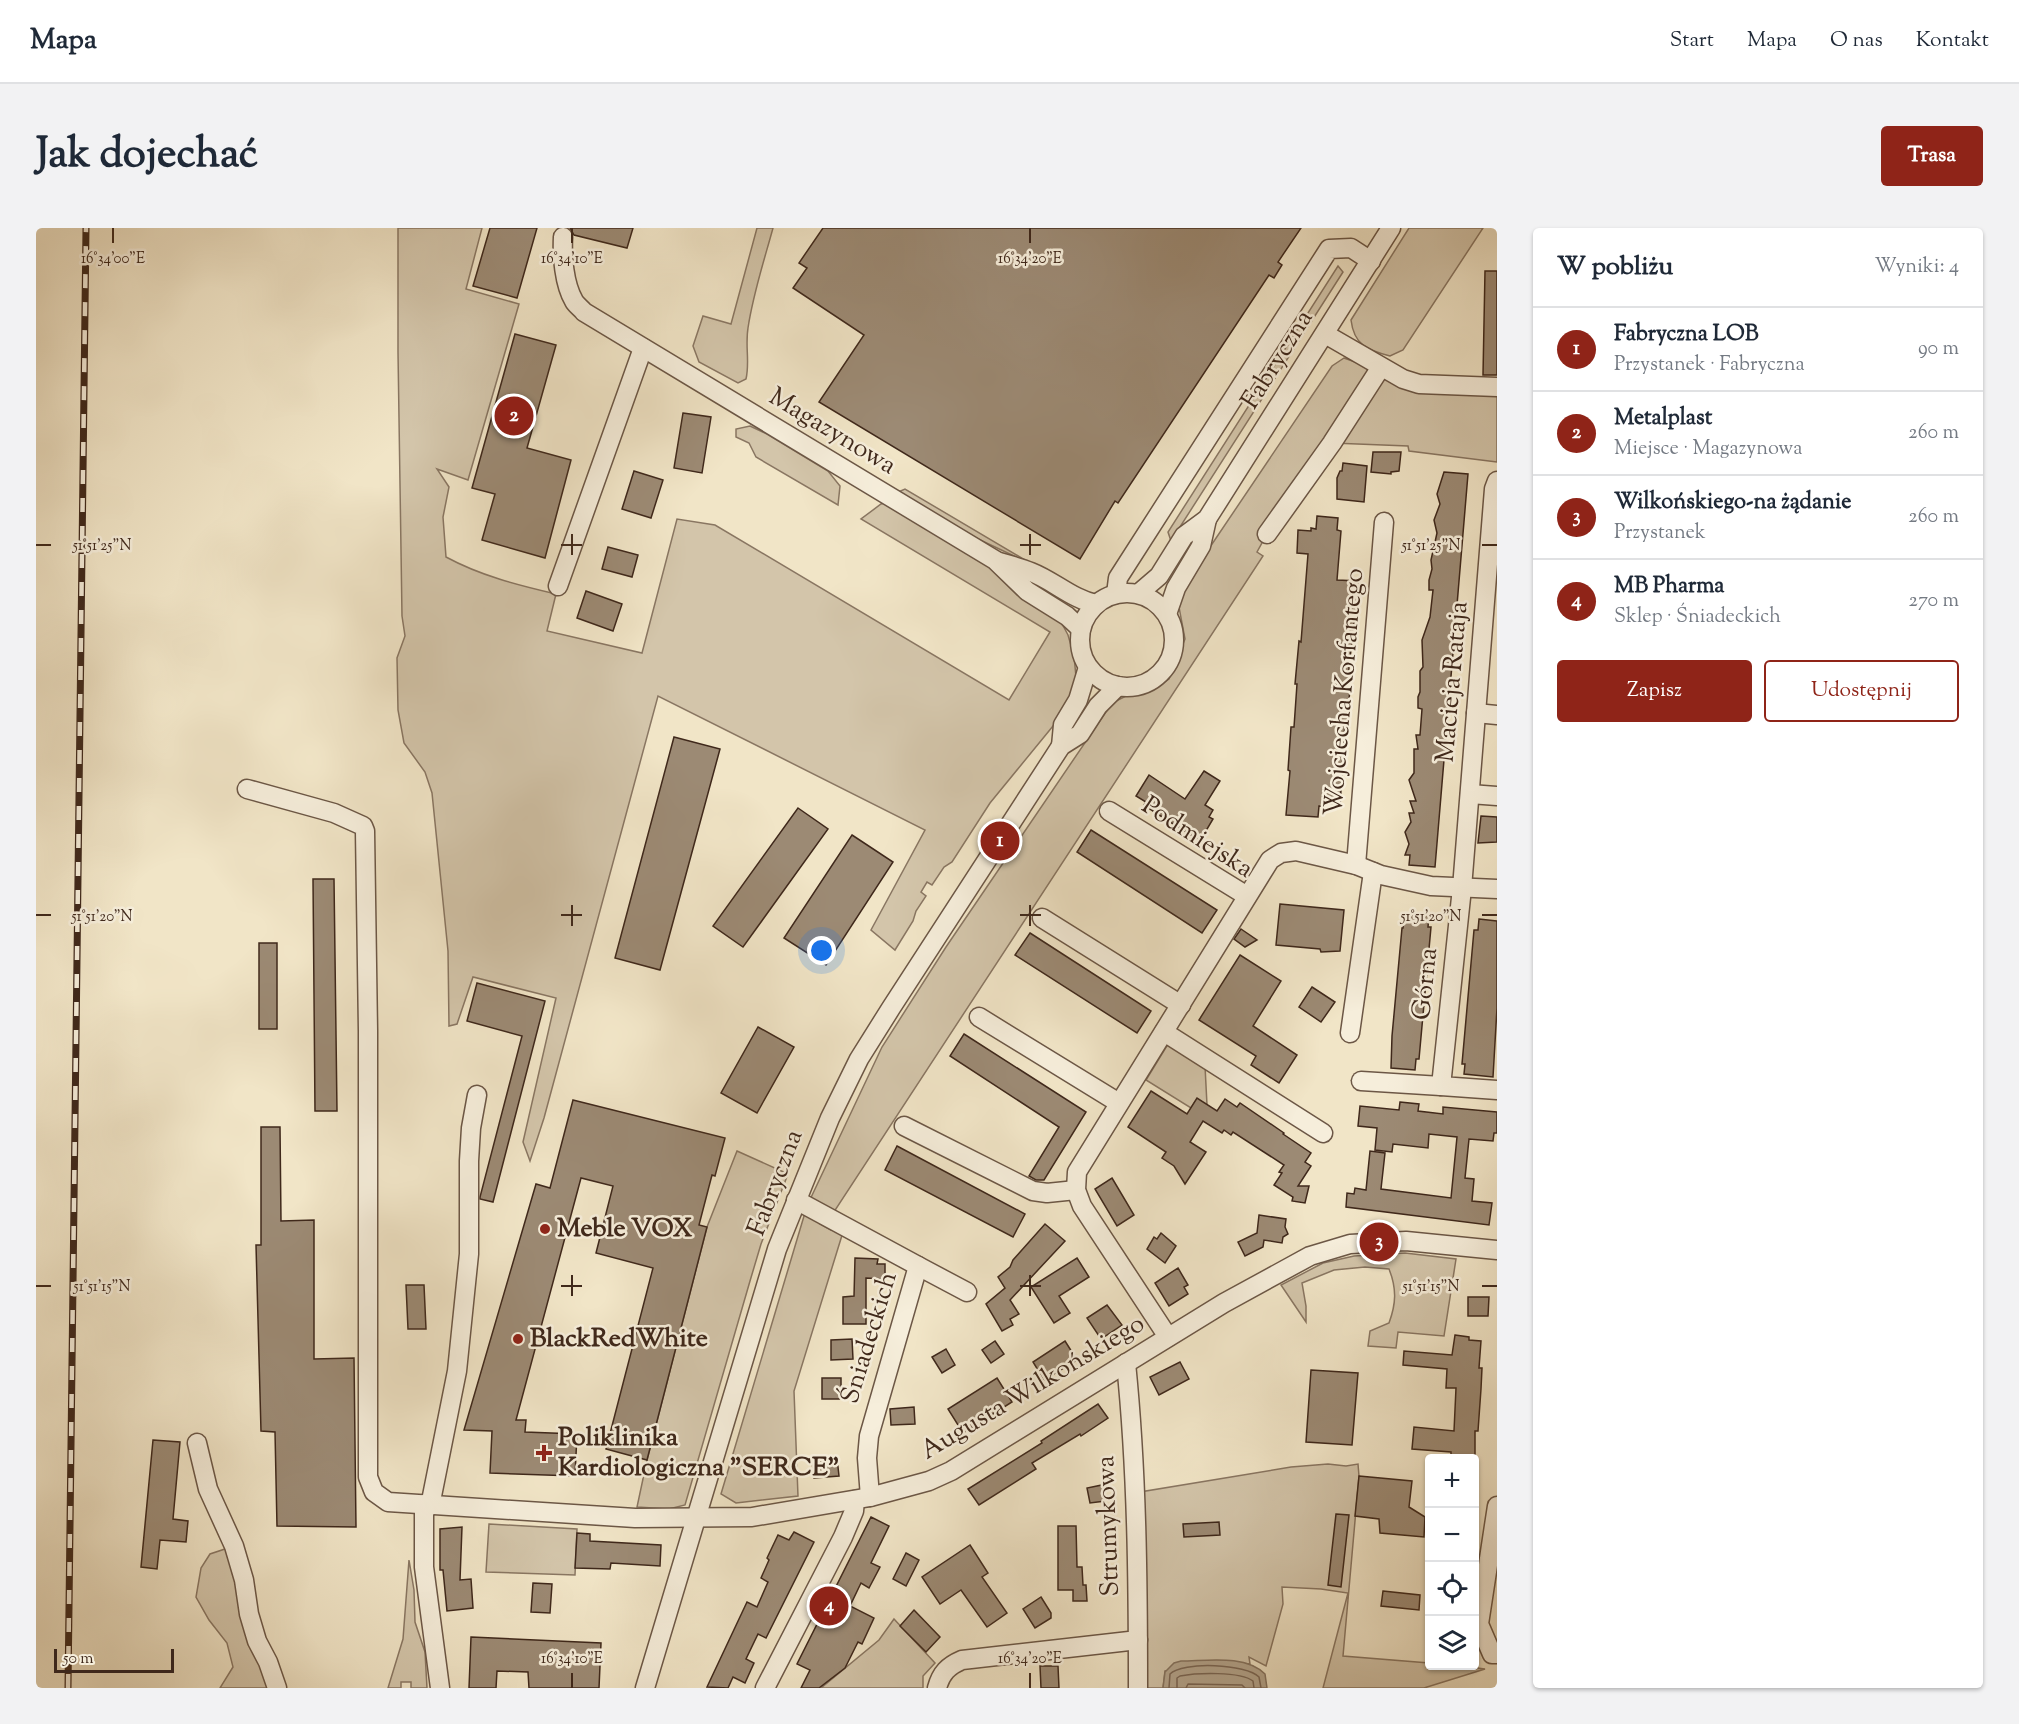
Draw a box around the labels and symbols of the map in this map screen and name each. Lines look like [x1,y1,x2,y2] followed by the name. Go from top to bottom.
[81,249,145,270] text: 16°34'00"E
[541,249,603,270] text: 16°34'10"E
[998,249,1062,270] text: 16°34'20"E
[1233,303,1323,417] street label: Fabryczna
[761,379,903,485] street label: Magazynowa
[494,394,534,438] pin: 2
[72,536,131,557] text: 51°51'25"N
[1401,536,1460,557] text: 51°51'25"N
[1316,567,1374,817] street label: Wojciecha Korfantego
[1428,600,1478,764] street label: Macieja Rataja
[1134,788,1260,888] street label: Podmiejska
[980,818,1020,864] pin: 1
[70,907,133,928] text: 51°51'20"N
[1399,907,1462,928] text: 51°51'20"N
[807,936,836,965] your location
[1404,946,1448,1022] street label: Górna
[739,1125,813,1241] street label: Fabryczna
[557,1211,693,1248] place label: Meble VOX
[1360,1220,1398,1264] pin: 3
[538,1222,552,1236] marker: Meble VOX
[832,1267,908,1409] street label: Śniadeckich
[73,1277,130,1298] text: 51°51'15"N
[1402,1277,1459,1298] text: 51°51'15"N
[914,1306,1152,1470] street label: Augusta Wilkońskiego
[530,1321,708,1358] place label: BlackRedWhite
[511,1332,525,1346] marker: BlackRedWhite
[558,1420,840,1487] place label: Poliklinika Kardiologiczna "SERCE"
[535,1444,553,1462] marker: Poliklinika Kardiologiczna "SERCE"
[1088,1455,1130,1597] street label: Strumykowa
[810,1584,848,1628] pin: 4
[54,1646,174,1674] scale bar
[541,1649,603,1670] text: 16°34'10"E
[998,1649,1062,1670] text: 16°34'20"E

